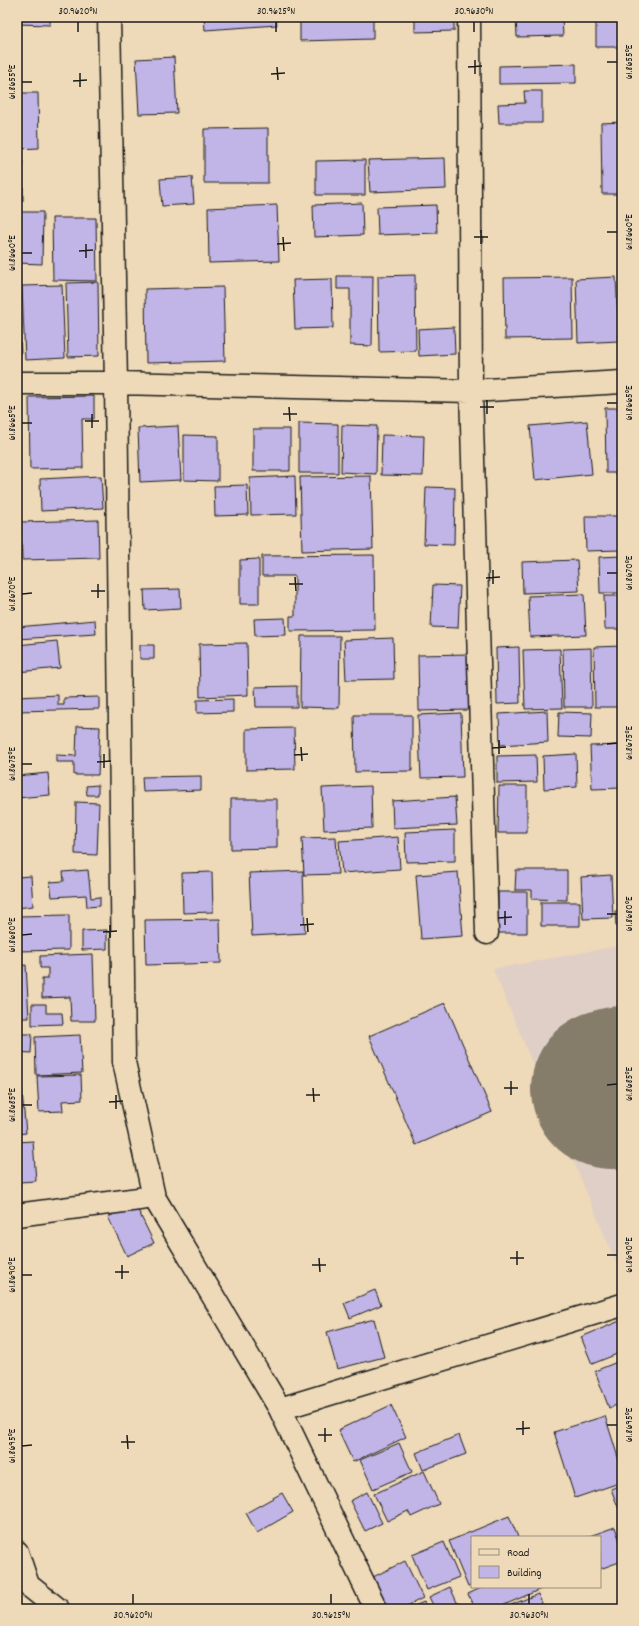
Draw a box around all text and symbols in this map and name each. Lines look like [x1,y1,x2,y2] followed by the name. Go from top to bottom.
[59,5,98,19] text: 30.9620°N
[257,5,295,19] text: 30.9625°N
[454,5,494,19] text: 30.9630°N
[623,44,637,79] text: 61.8655°E
[6,64,20,99] text: 61.8655°E
[623,214,637,250] text: 61.8660°E
[6,235,20,271] text: 61.8660°E
[623,385,637,420] text: 61.8665°E
[6,405,20,440] text: 61.8665°E
[623,555,637,590] text: 61.8670°E
[6,576,20,611] text: 61.8670°E
[623,726,637,760] text: 61.8675°E
[6,747,20,781] text: 61.8675°E
[623,896,637,931] text: 61.8680°E
[6,917,20,952] text: 61.8680°E
[623,1067,637,1101] text: 61.8685°E
[6,1088,20,1122] text: 61.8685°E
[623,1237,637,1273] text: 61.8690°E
[6,1257,20,1293] text: 61.8690°E
[623,1407,637,1442] text: 61.8695°E
[6,1428,20,1463] text: 61.8695°E
[471,1536,601,1588] legend
[507,1545,529,1562] text: Road
[507,1565,542,1582] text: Building
[114,1609,153,1623] text: 30.9620°N
[312,1609,350,1623] text: 30.9625°N
[509,1609,549,1623] text: 30.9630°N

